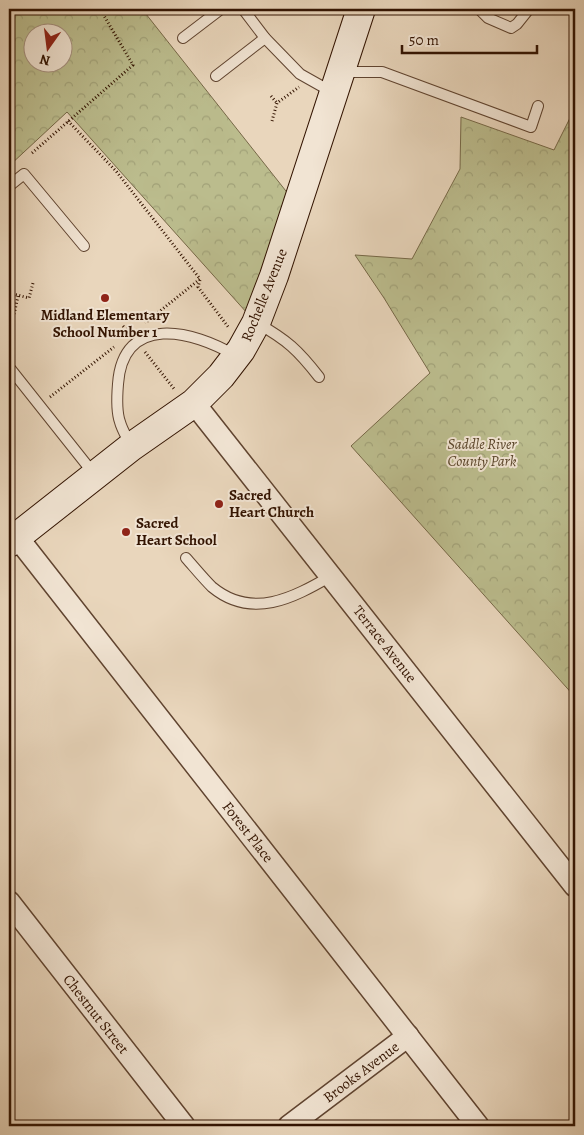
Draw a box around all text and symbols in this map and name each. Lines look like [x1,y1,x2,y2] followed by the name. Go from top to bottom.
[22,22,72,72] north arrow
[402,22,536,54] scale bar
[409,30,439,50] text: 50 m
[38,50,52,71] text: N
[236,245,292,345] street label: Rochelle Avenue
[99,292,111,304] marker: Midland Elementary School Number 1
[41,305,170,342] place label: Midland Elementary School Number 1
[447,434,517,471] park label: Saddle River County Park
[229,485,314,522] place label: Sacred Heart Church
[213,498,225,510] marker: Sacred Heart Church
[136,513,217,550] place label: Sacred Heart School
[120,526,132,538] marker: Sacred Heart School
[349,601,422,687] street label: Terrace Avenue
[218,797,278,867] street label: Forest Place
[58,970,134,1058] street label: Chestnut Street
[319,1037,403,1107] street label: Brooks Avenue

